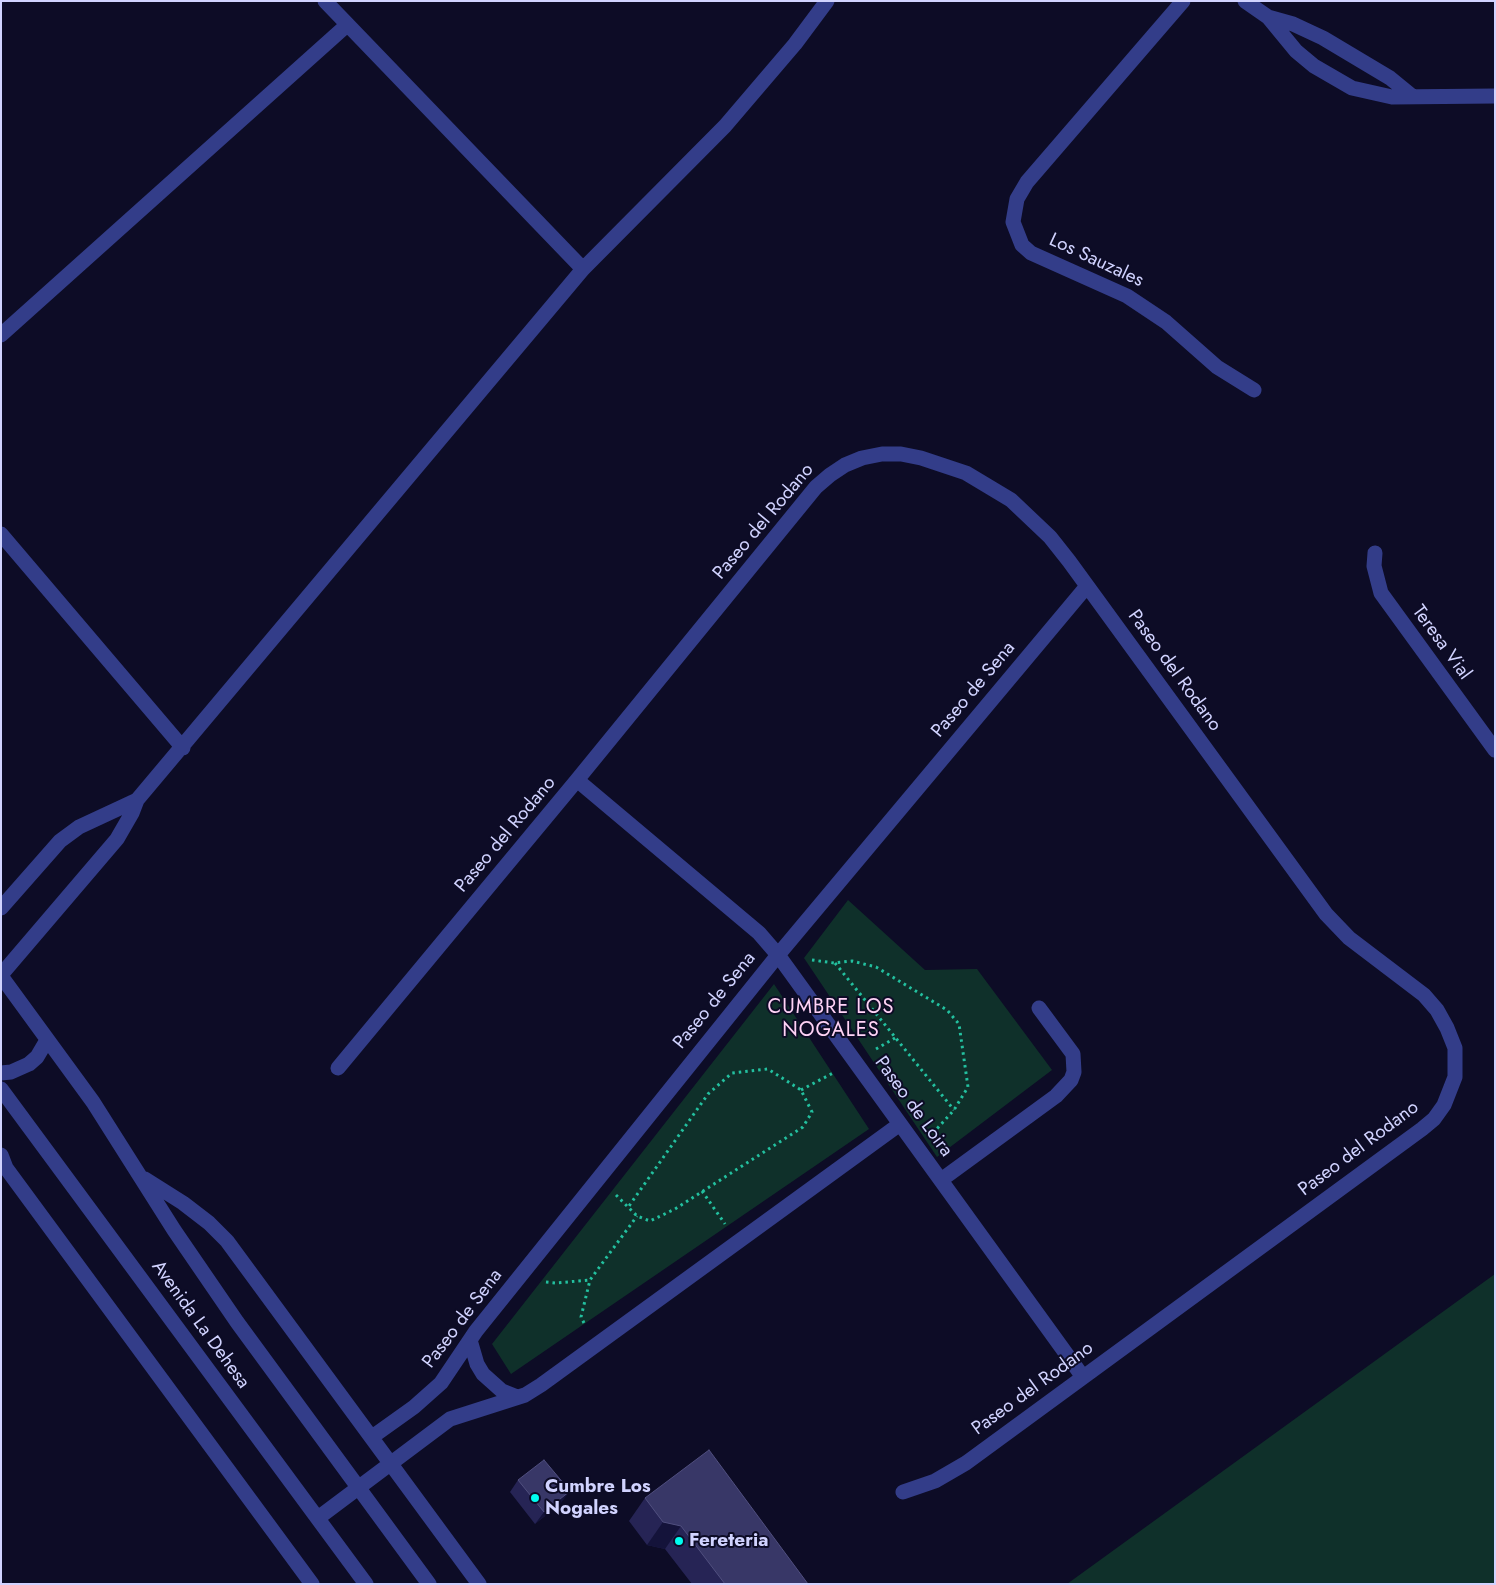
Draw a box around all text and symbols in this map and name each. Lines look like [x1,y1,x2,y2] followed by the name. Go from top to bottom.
[1045,229,1147,293] street label: Los Sauzales
[709,459,819,585] street label: Paseo del Rodano
[1406,601,1476,685] street label: Teresa Vial
[1122,606,1226,736] street label: Paseo del Rodano
[927,637,1021,743] street label: Paseo de Sena
[451,772,561,898] street label: Paseo del Rodano
[669,948,761,1054] street label: Paseo de Sena
[766,996,896,1043] district label: CUMBRE LOS NOGALES
[869,1052,957,1162] street label: Paseo de Loira
[1294,1096,1424,1202] street label: Paseo del Rodano
[146,1257,254,1393] street label: Avenida La Dehesa
[418,1265,508,1373] street label: Paseo de Sena
[968,1337,1098,1441] street label: Paseo del Rodano
[545,1476,651,1520] place label: Cumbre Los Nogales
[529,1492,541,1504] marker: Cumbre Los Nogales
[689,1530,768,1552] place label: Fereteria
[673,1535,685,1547] marker: Fereteria

